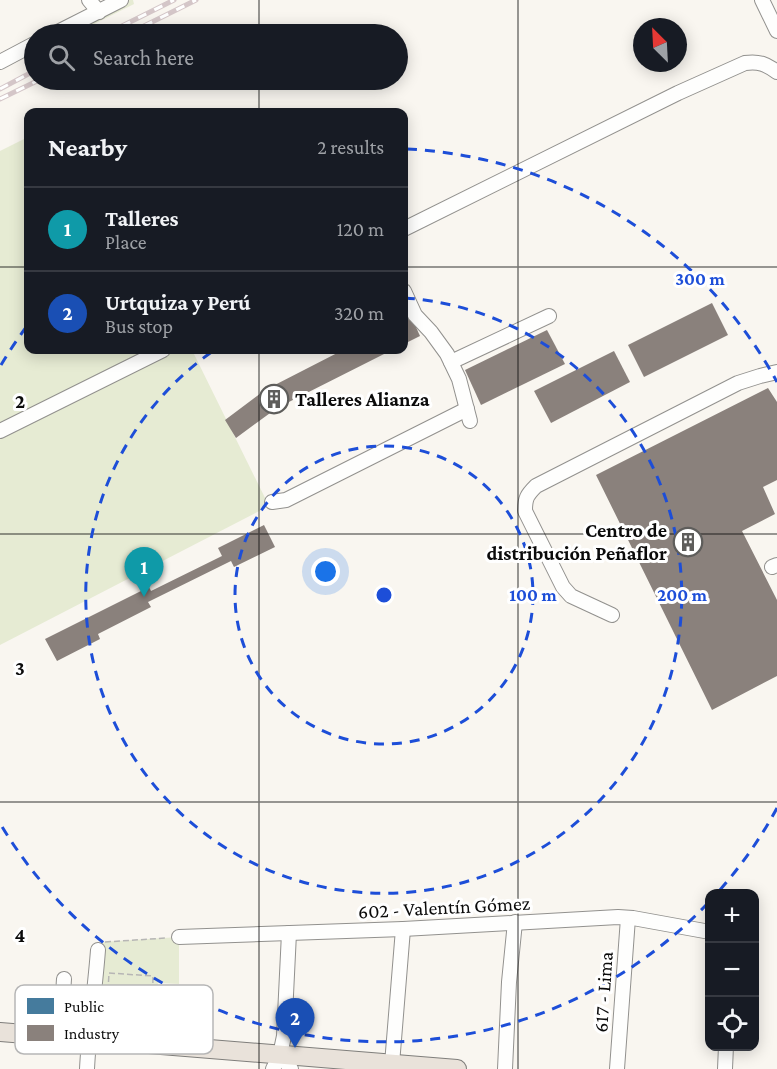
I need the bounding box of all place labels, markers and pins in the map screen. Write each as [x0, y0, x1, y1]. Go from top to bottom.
building icon: Talleres Alianza [258, 383, 290, 415]
place label: Talleres Alianza [295, 388, 430, 410]
place label: Centro de distribución Peñaflor [487, 519, 667, 564]
building icon: Centro de distribución Peñaflor [672, 526, 704, 558]
pin: 1 [124, 548, 164, 597]
centre of rings [374, 585, 394, 605]
pin: 2 [276, 998, 314, 1048]

